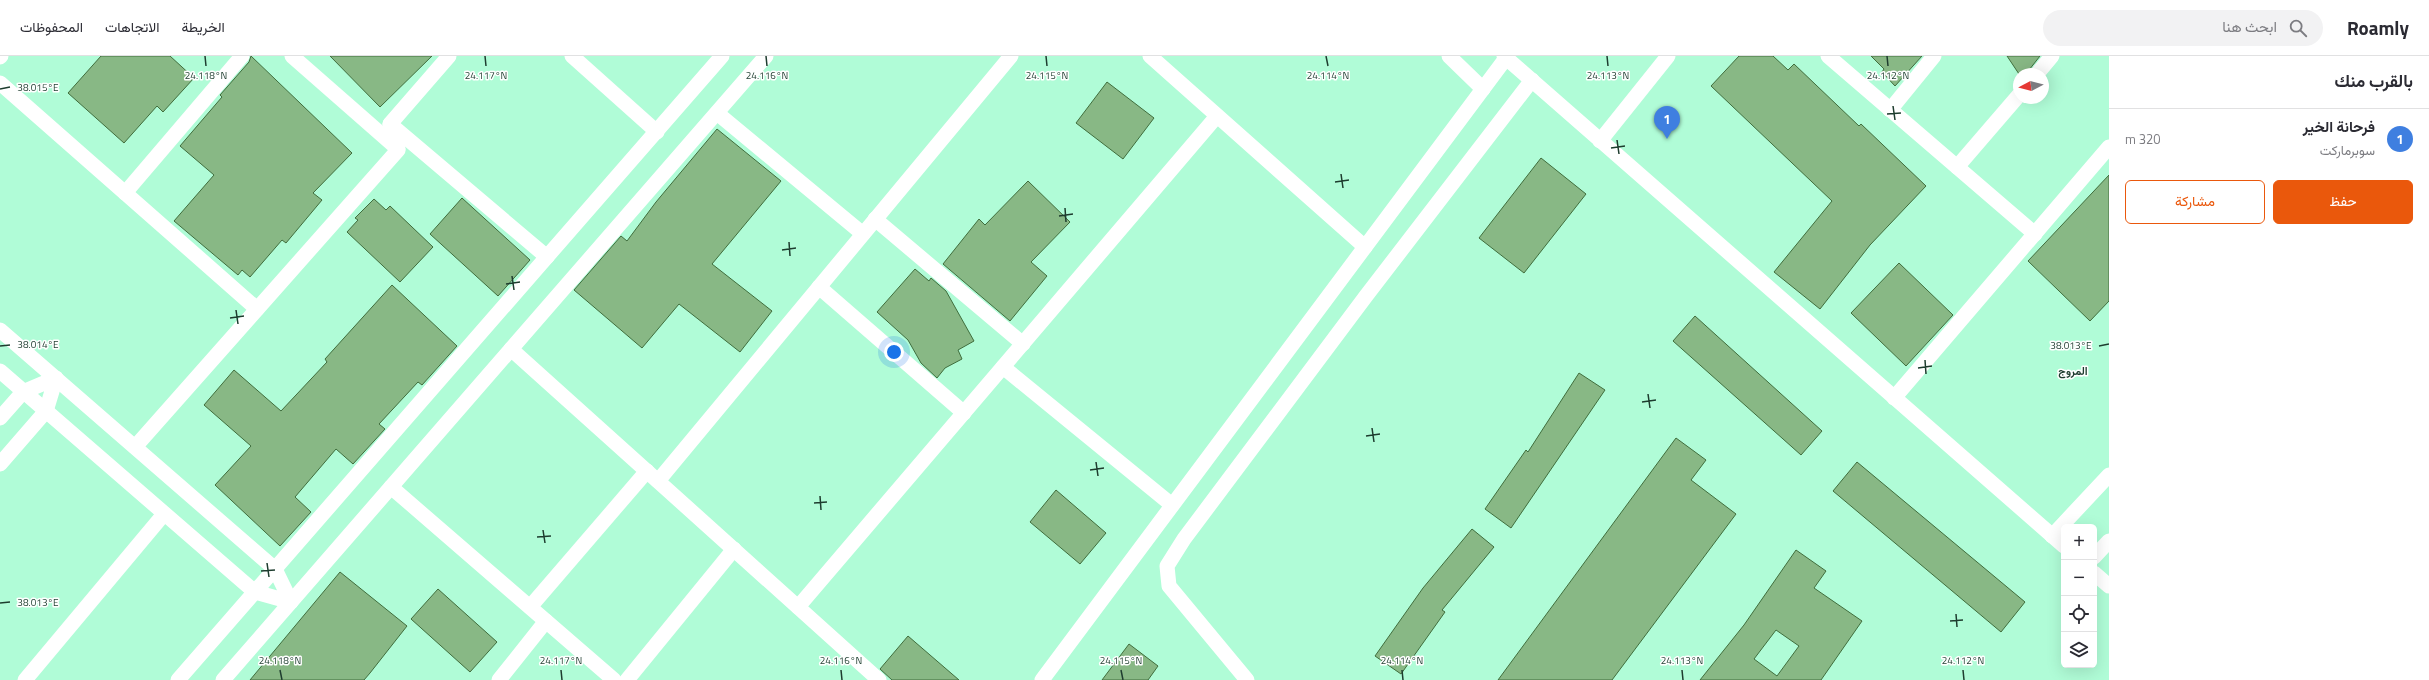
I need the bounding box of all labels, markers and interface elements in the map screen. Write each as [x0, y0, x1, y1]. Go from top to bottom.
search box [2043, 10, 2323, 46]
text: Roamly [2347, 13, 2409, 42]
text: ابحث هنا [2222, 15, 2277, 38]
text: المحفوظات [20, 16, 83, 37]
text: الاتجاهات [105, 16, 159, 37]
text: الخريطة [181, 16, 225, 37]
icon: search [2287, 17, 2309, 39]
text: 24.118°N [185, 68, 227, 83]
text: 24.117°N [465, 68, 507, 83]
text: 24.116°N [746, 68, 788, 83]
text: 24.115°N [1026, 68, 1068, 83]
text: 24.114°N [1307, 68, 1349, 83]
text: 24.113°N [1587, 68, 1629, 83]
text: 24.112°N [1867, 68, 1909, 83]
north arrow [2013, 68, 2049, 104]
text: بالقرب منك [2335, 68, 2413, 94]
text: 38.015°E [17, 80, 59, 95]
pin: 1 [1654, 106, 1680, 139]
text: فرحانة الخير [2303, 115, 2375, 138]
text: 320 m [2125, 129, 2161, 149]
text: 1 [2396, 129, 2404, 149]
text: سوبرماركت [2320, 140, 2375, 160]
button: مشاركة [2125, 180, 2265, 224]
button: حفظ [2273, 180, 2413, 224]
text: 38.014°E [17, 337, 59, 352]
text: 38.013°E [2050, 338, 2092, 353]
your location [884, 342, 904, 362]
district label: المروج [2058, 363, 2088, 379]
map controls [2061, 524, 2097, 668]
button: + [2061, 524, 2097, 560]
button: − [2061, 560, 2097, 596]
text: 38.013°E [17, 595, 59, 610]
button: locate [2061, 596, 2097, 632]
button: layers [2061, 632, 2097, 668]
text: 24.118°N [259, 653, 301, 668]
text: 24.117°N [540, 653, 582, 668]
text: 24.116°N [820, 653, 862, 668]
text: 24.115°N [1100, 653, 1142, 668]
text: 24.114°N [1381, 653, 1423, 668]
text: 24.113°N [1661, 653, 1703, 668]
text: 24.112°N [1942, 653, 1984, 668]

